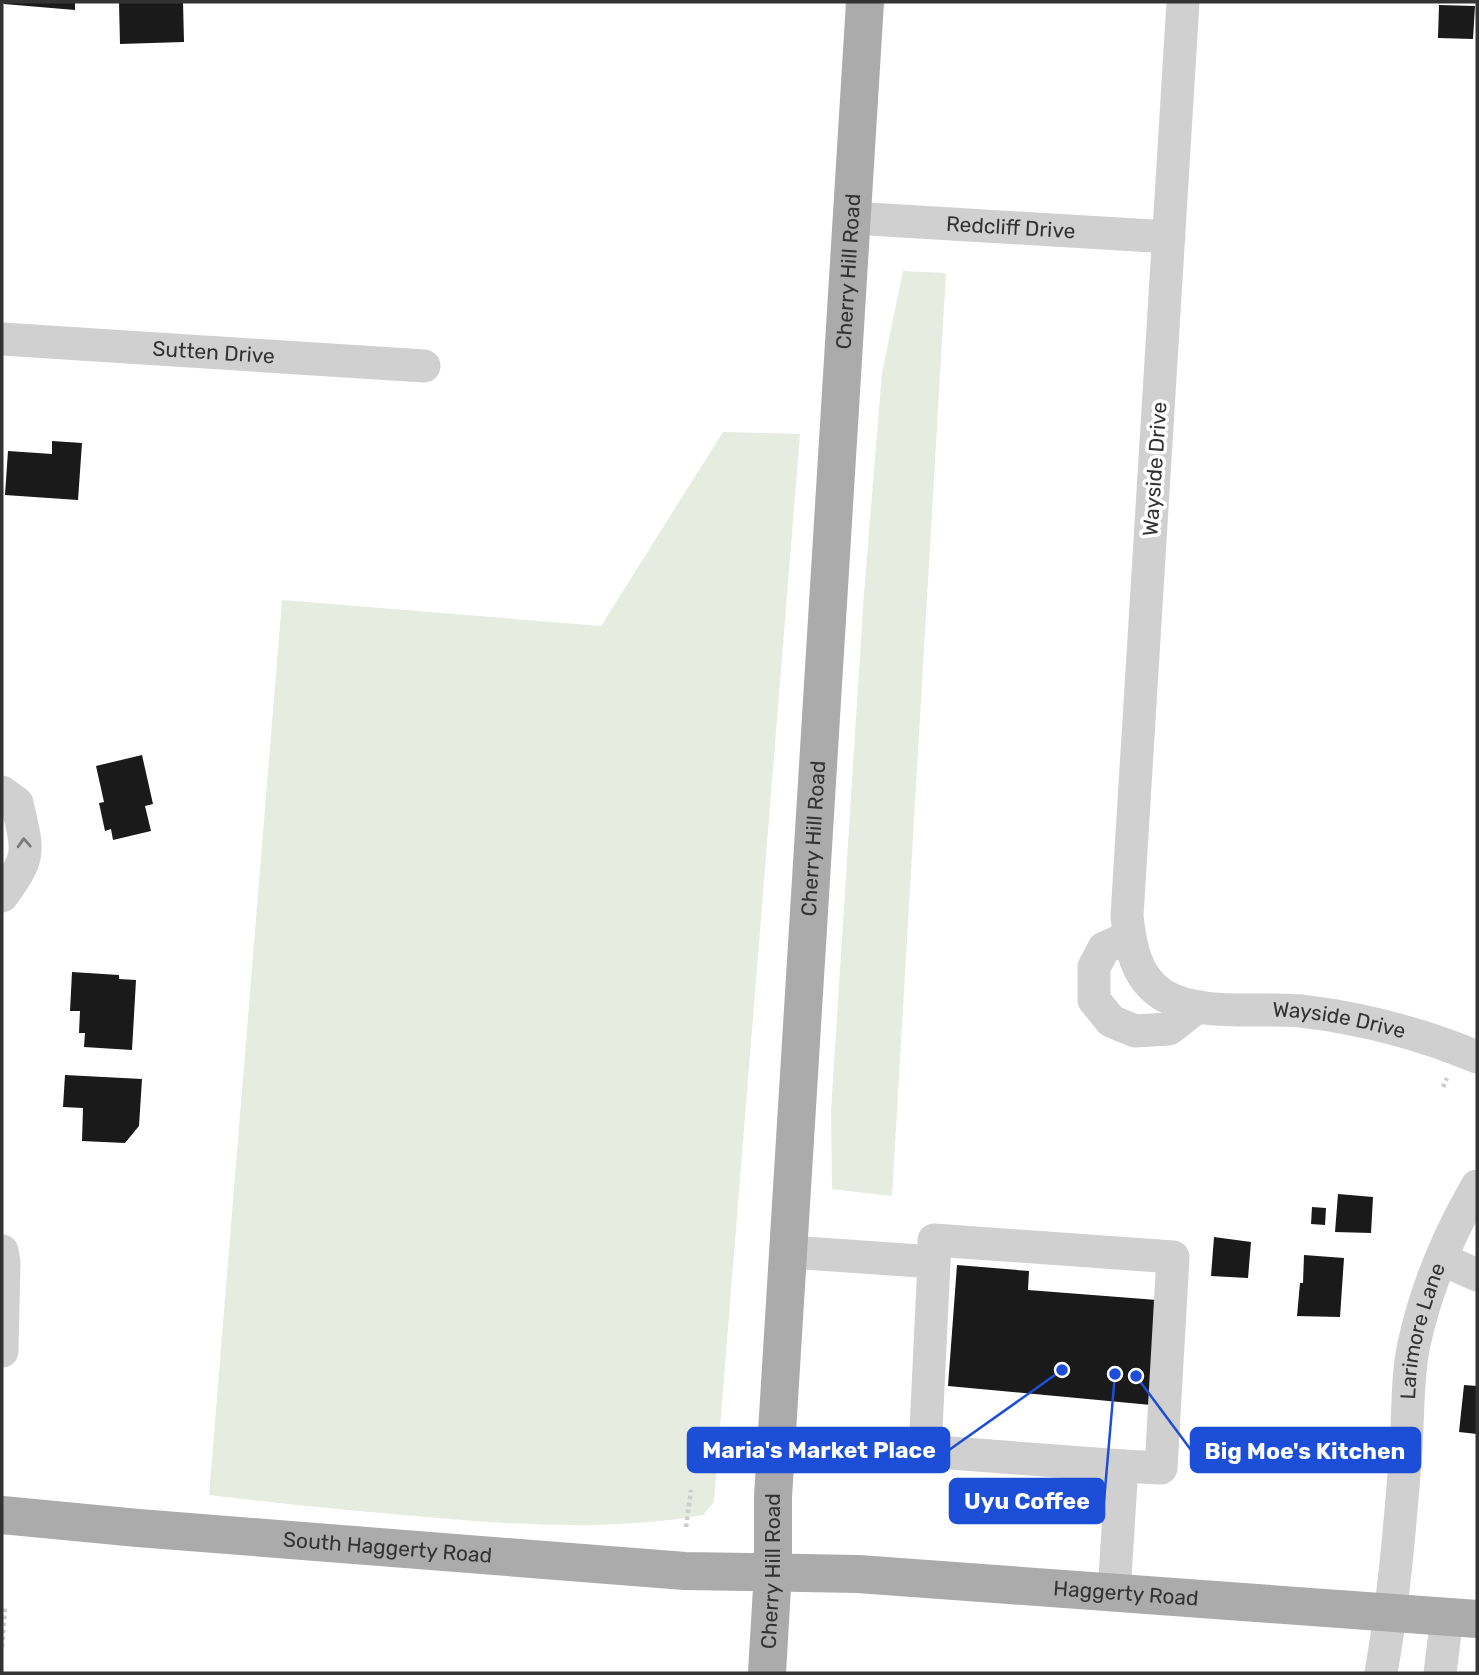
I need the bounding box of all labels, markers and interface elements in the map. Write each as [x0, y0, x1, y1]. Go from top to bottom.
street label: Cherry Hill Road [831, 193, 865, 350]
street label: Redcliff Drive [945, 211, 1076, 243]
street label: Sutten Drive [152, 336, 275, 368]
street label: Wayside Drive [1137, 401, 1172, 537]
street label: Cherry Hill Road [796, 760, 830, 917]
one-way arrow [17, 837, 32, 848]
street label: Wayside Drive [1272, 997, 1409, 1044]
street label: Larimore Lane [1395, 1259, 1450, 1400]
callout: Maria's Market Place [688, 1428, 949, 1472]
callout: Big Moe's Kitchen [1191, 1428, 1420, 1472]
text: Maria's Market Place [702, 1436, 936, 1464]
text: Big Moe's Kitchen [1205, 1437, 1405, 1465]
callout: Uyu Coffee [950, 1479, 1104, 1523]
text: Uyu Coffee [964, 1487, 1090, 1515]
street label: Cherry Hill Road [755, 1493, 785, 1650]
street label: South Haggerty Road [282, 1526, 493, 1568]
street label: Haggerty Road [1052, 1575, 1200, 1611]

